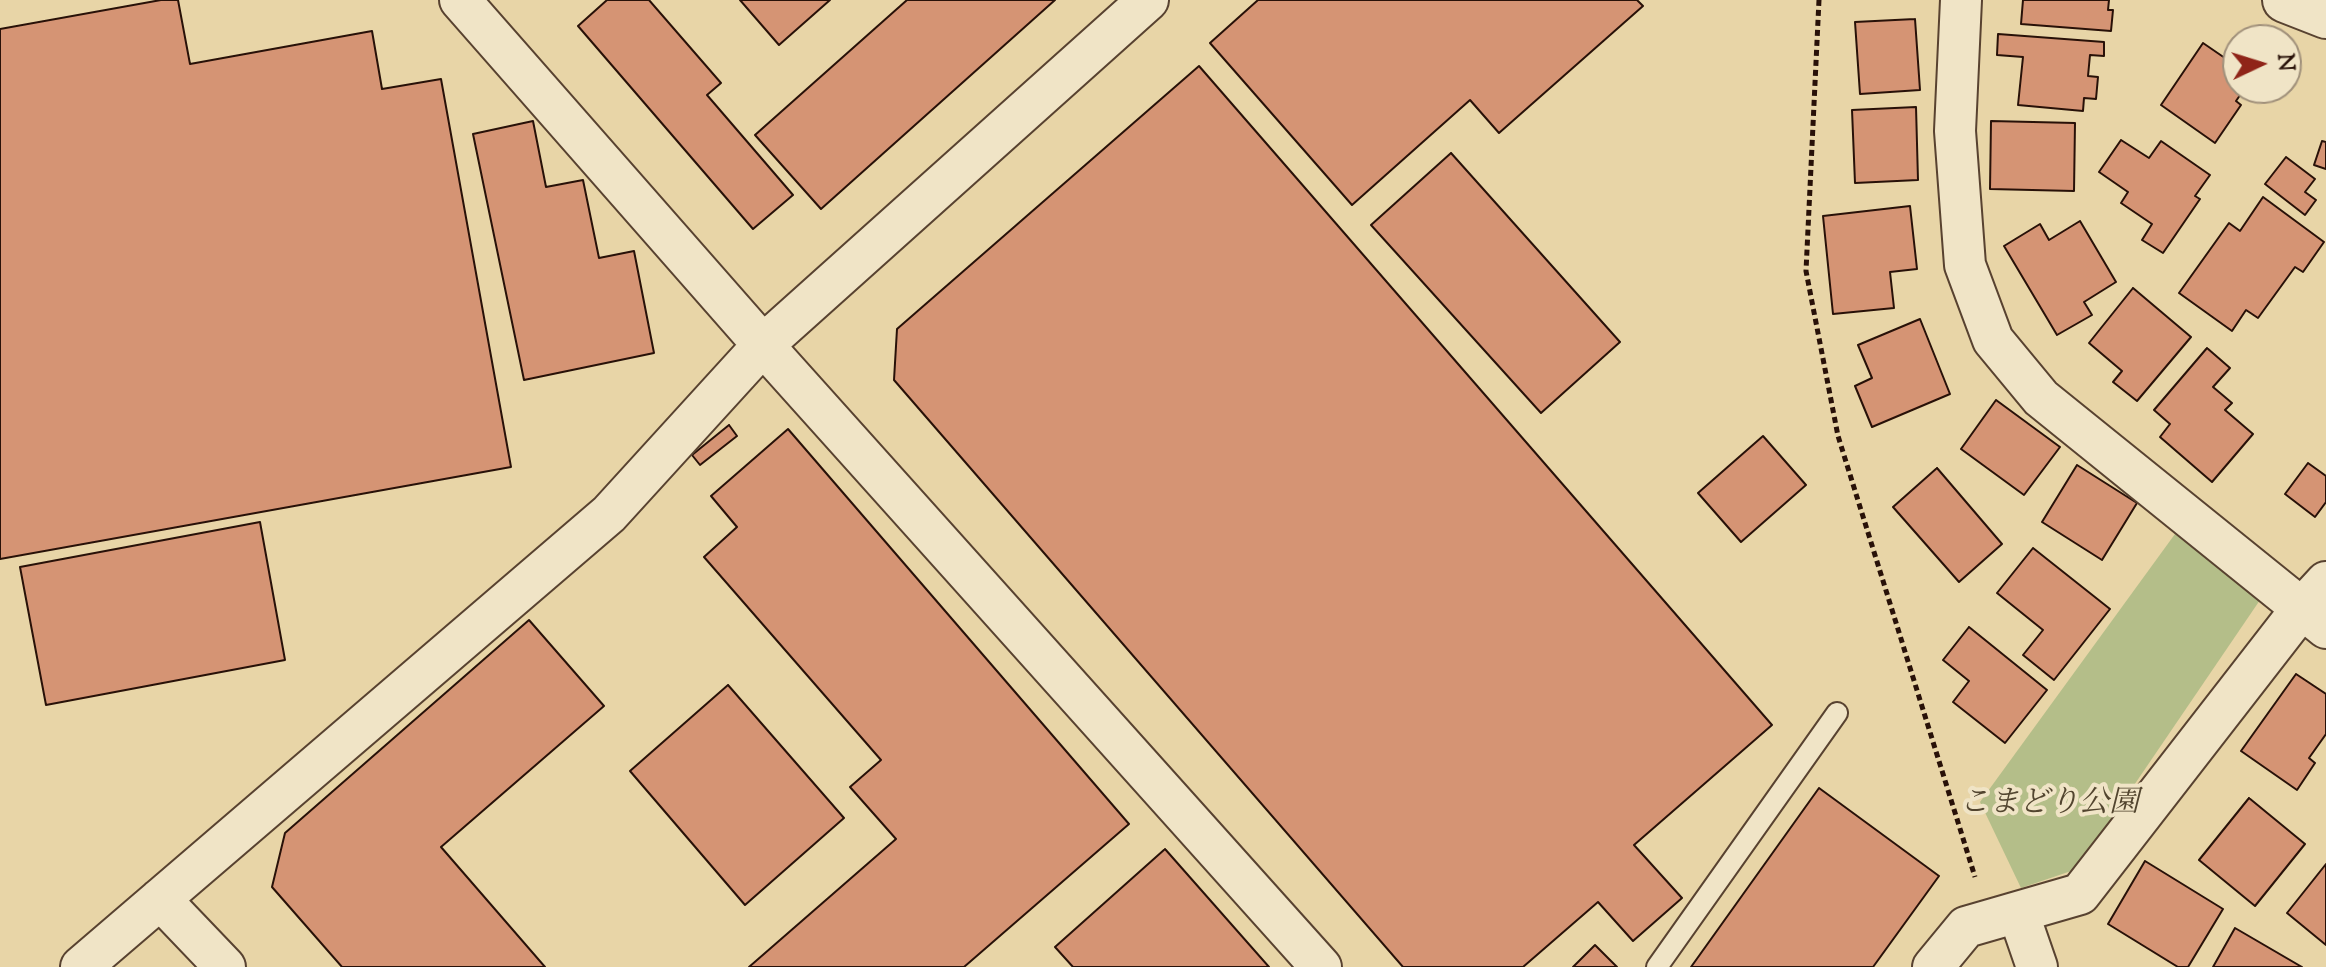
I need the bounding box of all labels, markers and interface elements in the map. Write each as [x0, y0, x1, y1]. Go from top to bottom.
north arrow [2222, 24, 2302, 104]
text: N [2267, 53, 2301, 72]
park label: こまどり公園 [1959, 788, 2139, 824]

